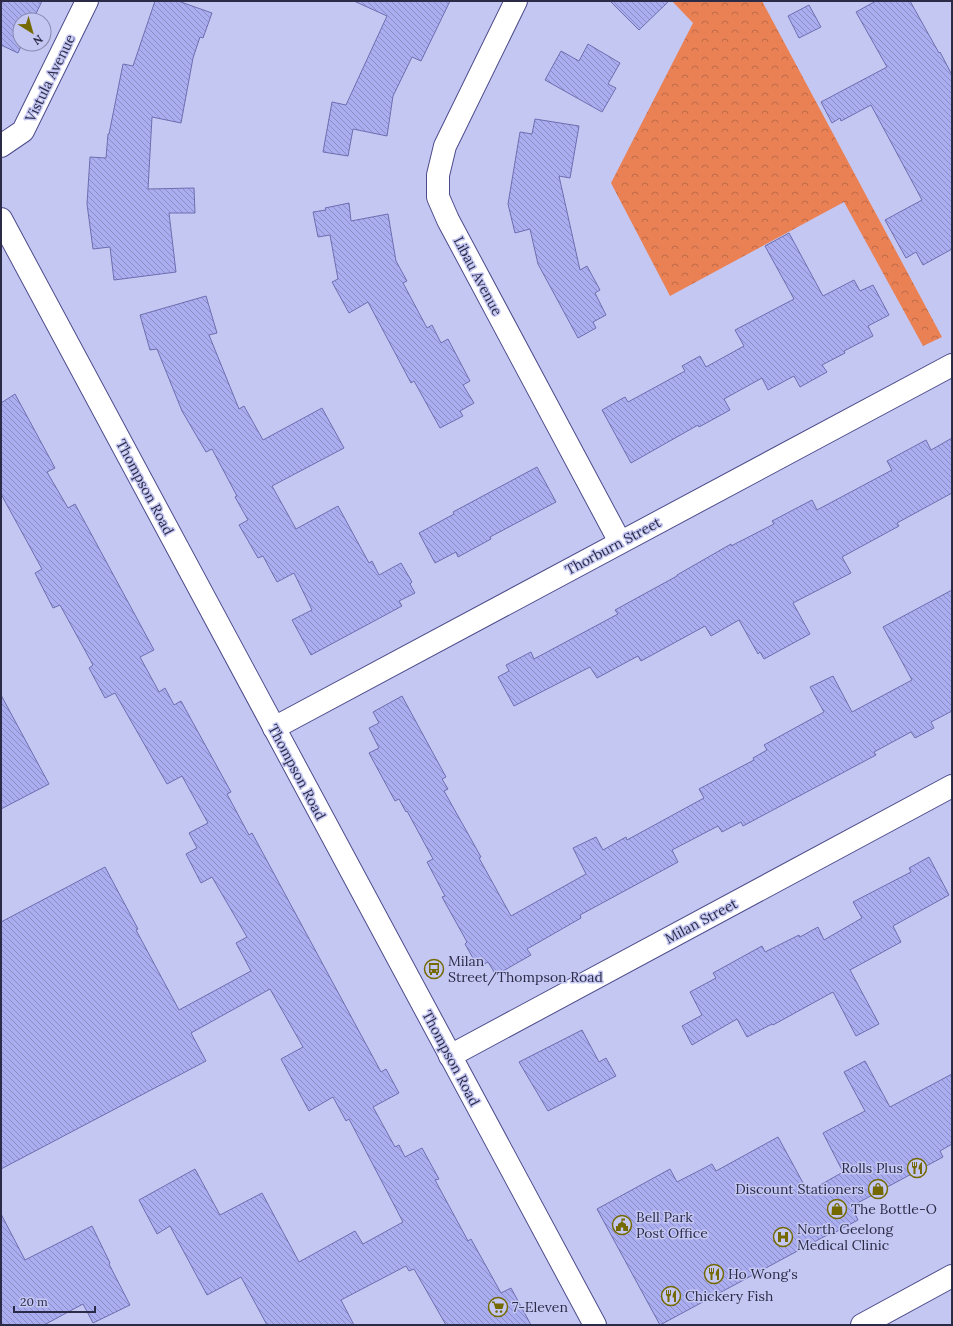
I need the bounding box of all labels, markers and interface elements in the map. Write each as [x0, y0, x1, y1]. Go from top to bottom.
north arrow [12, 12, 52, 52]
street label: Vistula Avenue [21, 31, 79, 126]
text: N [30, 32, 46, 48]
street label: Libau Avenue [450, 233, 507, 319]
street label: Thompson Road [112, 436, 178, 538]
street label: Thorburn Street [562, 513, 665, 579]
street label: Thompson Road [264, 721, 330, 823]
street label: Milan Street [662, 894, 741, 948]
place label: Milan Street/Thompson Road [448, 952, 603, 986]
bus stop icon: Milan Street/Thompson Road [423, 958, 445, 980]
street label: Thompson Road [418, 1007, 484, 1109]
restaurant icon: Rolls Plus [906, 1157, 928, 1179]
place label: Rolls Plus [841, 1159, 903, 1177]
shop icon: Discount Stationers [867, 1178, 889, 1200]
place label: Discount Stationers [735, 1180, 864, 1198]
shop icon: The Bottle-O [826, 1198, 848, 1220]
place label: The Bottle-O [851, 1200, 937, 1218]
place label: Bell Park Post Office [636, 1208, 708, 1242]
public building icon: Bell Park Post Office [611, 1214, 633, 1236]
place label: North Geelong Medical Clinic [797, 1220, 894, 1254]
hospital icon: North Geelong Medical Clinic [772, 1226, 794, 1248]
restaurant icon: Ho Wong's [703, 1263, 725, 1285]
place label: Ho Wong's [728, 1265, 798, 1283]
restaurant icon: Chickery Fish [660, 1285, 682, 1307]
place label: Chickery Fish [685, 1287, 773, 1305]
scale bar [14, 1288, 95, 1314]
text: 20 m [20, 1294, 48, 1309]
supermarket icon: 7-Eleven [487, 1296, 509, 1318]
place label: 7-Eleven [512, 1298, 568, 1316]

